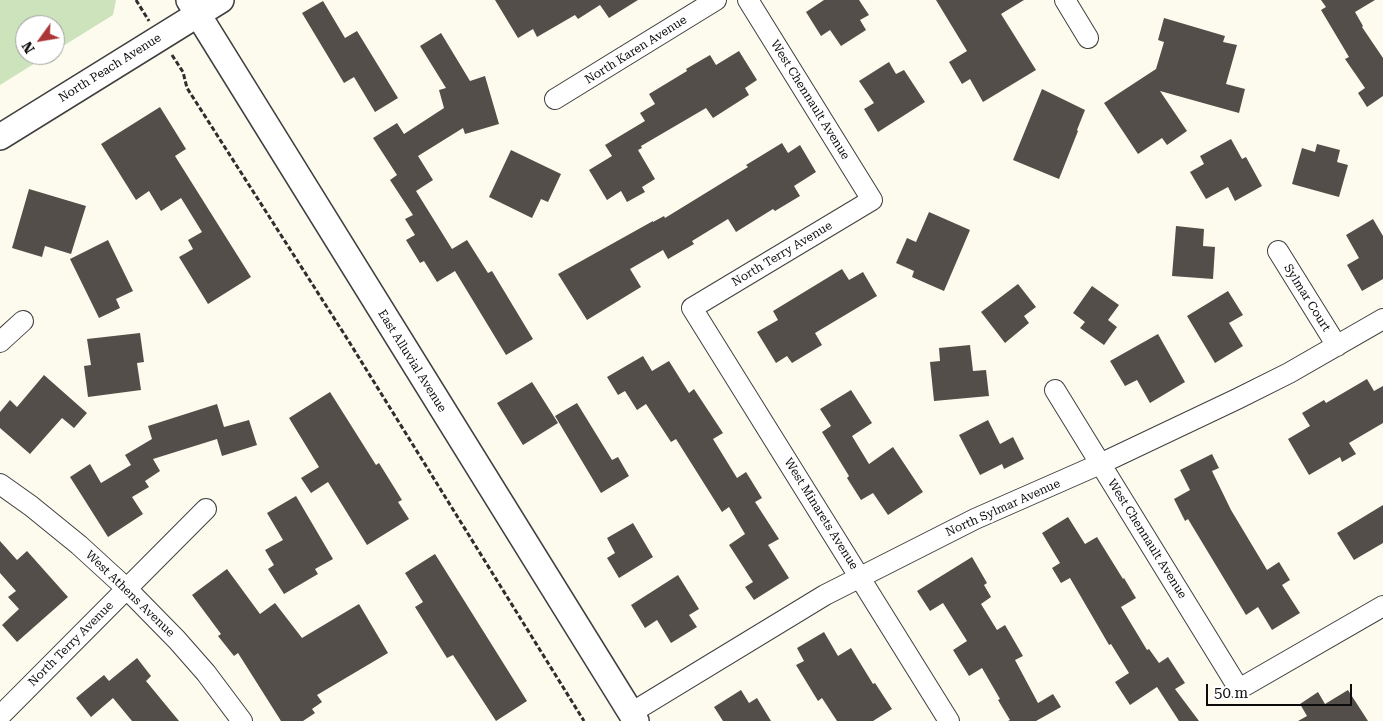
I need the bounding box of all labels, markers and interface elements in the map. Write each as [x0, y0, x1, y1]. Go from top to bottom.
street label: North Karen Avenue [582, 13, 690, 87]
north arrow [15, 15, 65, 65]
street label: North Peach Avenue [56, 31, 164, 105]
street label: West Chennault Avenue [767, 38, 853, 162]
text: N [18, 39, 38, 56]
street label: North Terry Avenue [729, 218, 835, 290]
street label: Sylmar Court [1281, 262, 1333, 334]
street label: East Alluvial Avenue [375, 307, 449, 415]
street label: West Minarets Avenue [781, 456, 861, 572]
street label: North Sylmar Avenue [944, 476, 1062, 540]
street label: West Chennault Avenue [1104, 477, 1190, 601]
street label: West Athens Avenue [83, 548, 177, 640]
street label: North Terry Avenue [25, 598, 117, 690]
scale bar [1208, 674, 1354, 706]
text: 50 m [1214, 684, 1248, 702]

